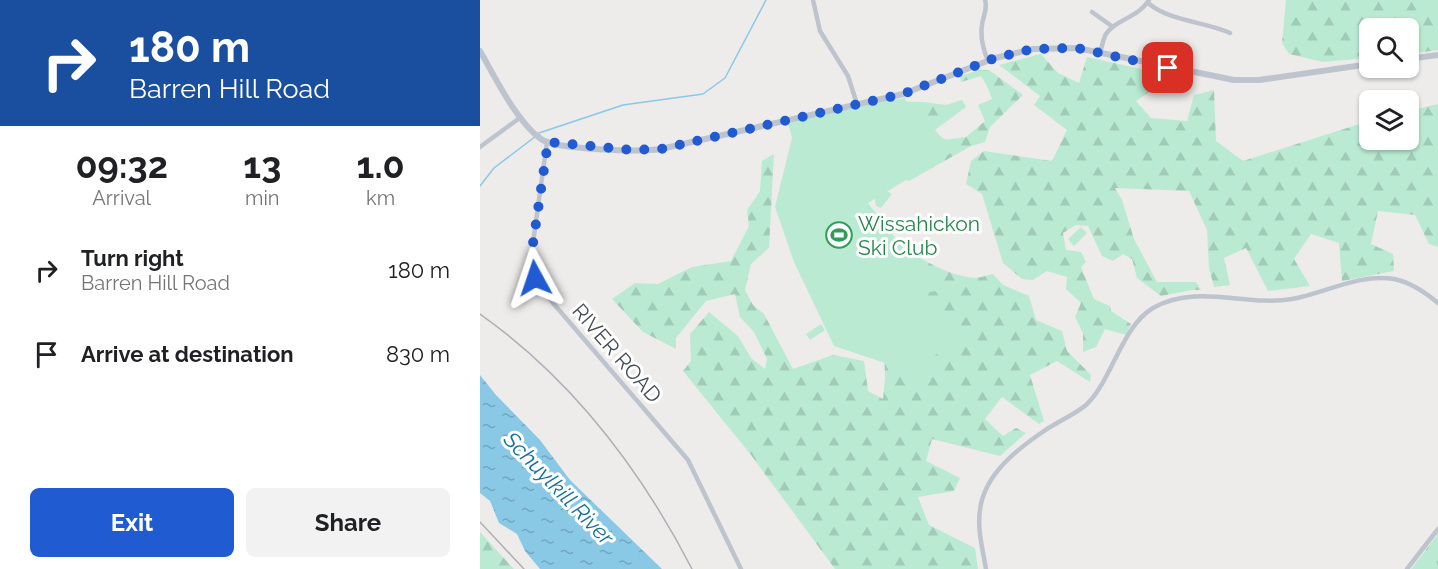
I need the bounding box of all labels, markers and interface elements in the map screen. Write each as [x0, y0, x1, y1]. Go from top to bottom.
map controls [1359, 18, 1419, 150]
button: search [1359, 18, 1419, 78]
text: 180 m [129, 23, 250, 72]
icon: right [30, 24, 108, 102]
pin [1142, 42, 1193, 93]
icon: arrive [1151, 51, 1184, 84]
text: Barren Hill Road [129, 73, 330, 104]
button: layers [1359, 90, 1419, 150]
text: 09:32 [75, 144, 168, 186]
text: 13 [243, 144, 281, 186]
text: 1.0 [357, 144, 405, 186]
text: Arrival [92, 186, 151, 210]
text: min [245, 186, 279, 210]
text: km [366, 186, 395, 210]
place label: Wissahickon Ski Club [858, 211, 980, 260]
sports icon: Wissahickon Ski Club [824, 220, 854, 250]
text: Turn right [81, 245, 184, 271]
position arrow [503, 246, 567, 310]
icon: right [30, 254, 63, 287]
text: 180 m [388, 257, 450, 283]
text: Barren Hill Road [81, 271, 230, 295]
street label: RIVER ROAD [567, 298, 667, 408]
icon: arrive [30, 338, 63, 371]
text: Arrive at destination [81, 341, 294, 367]
text: 830 m [386, 341, 450, 367]
water label: Schuylkill River [498, 425, 620, 551]
button: Exit [30, 488, 234, 557]
button: Share [246, 488, 450, 557]

